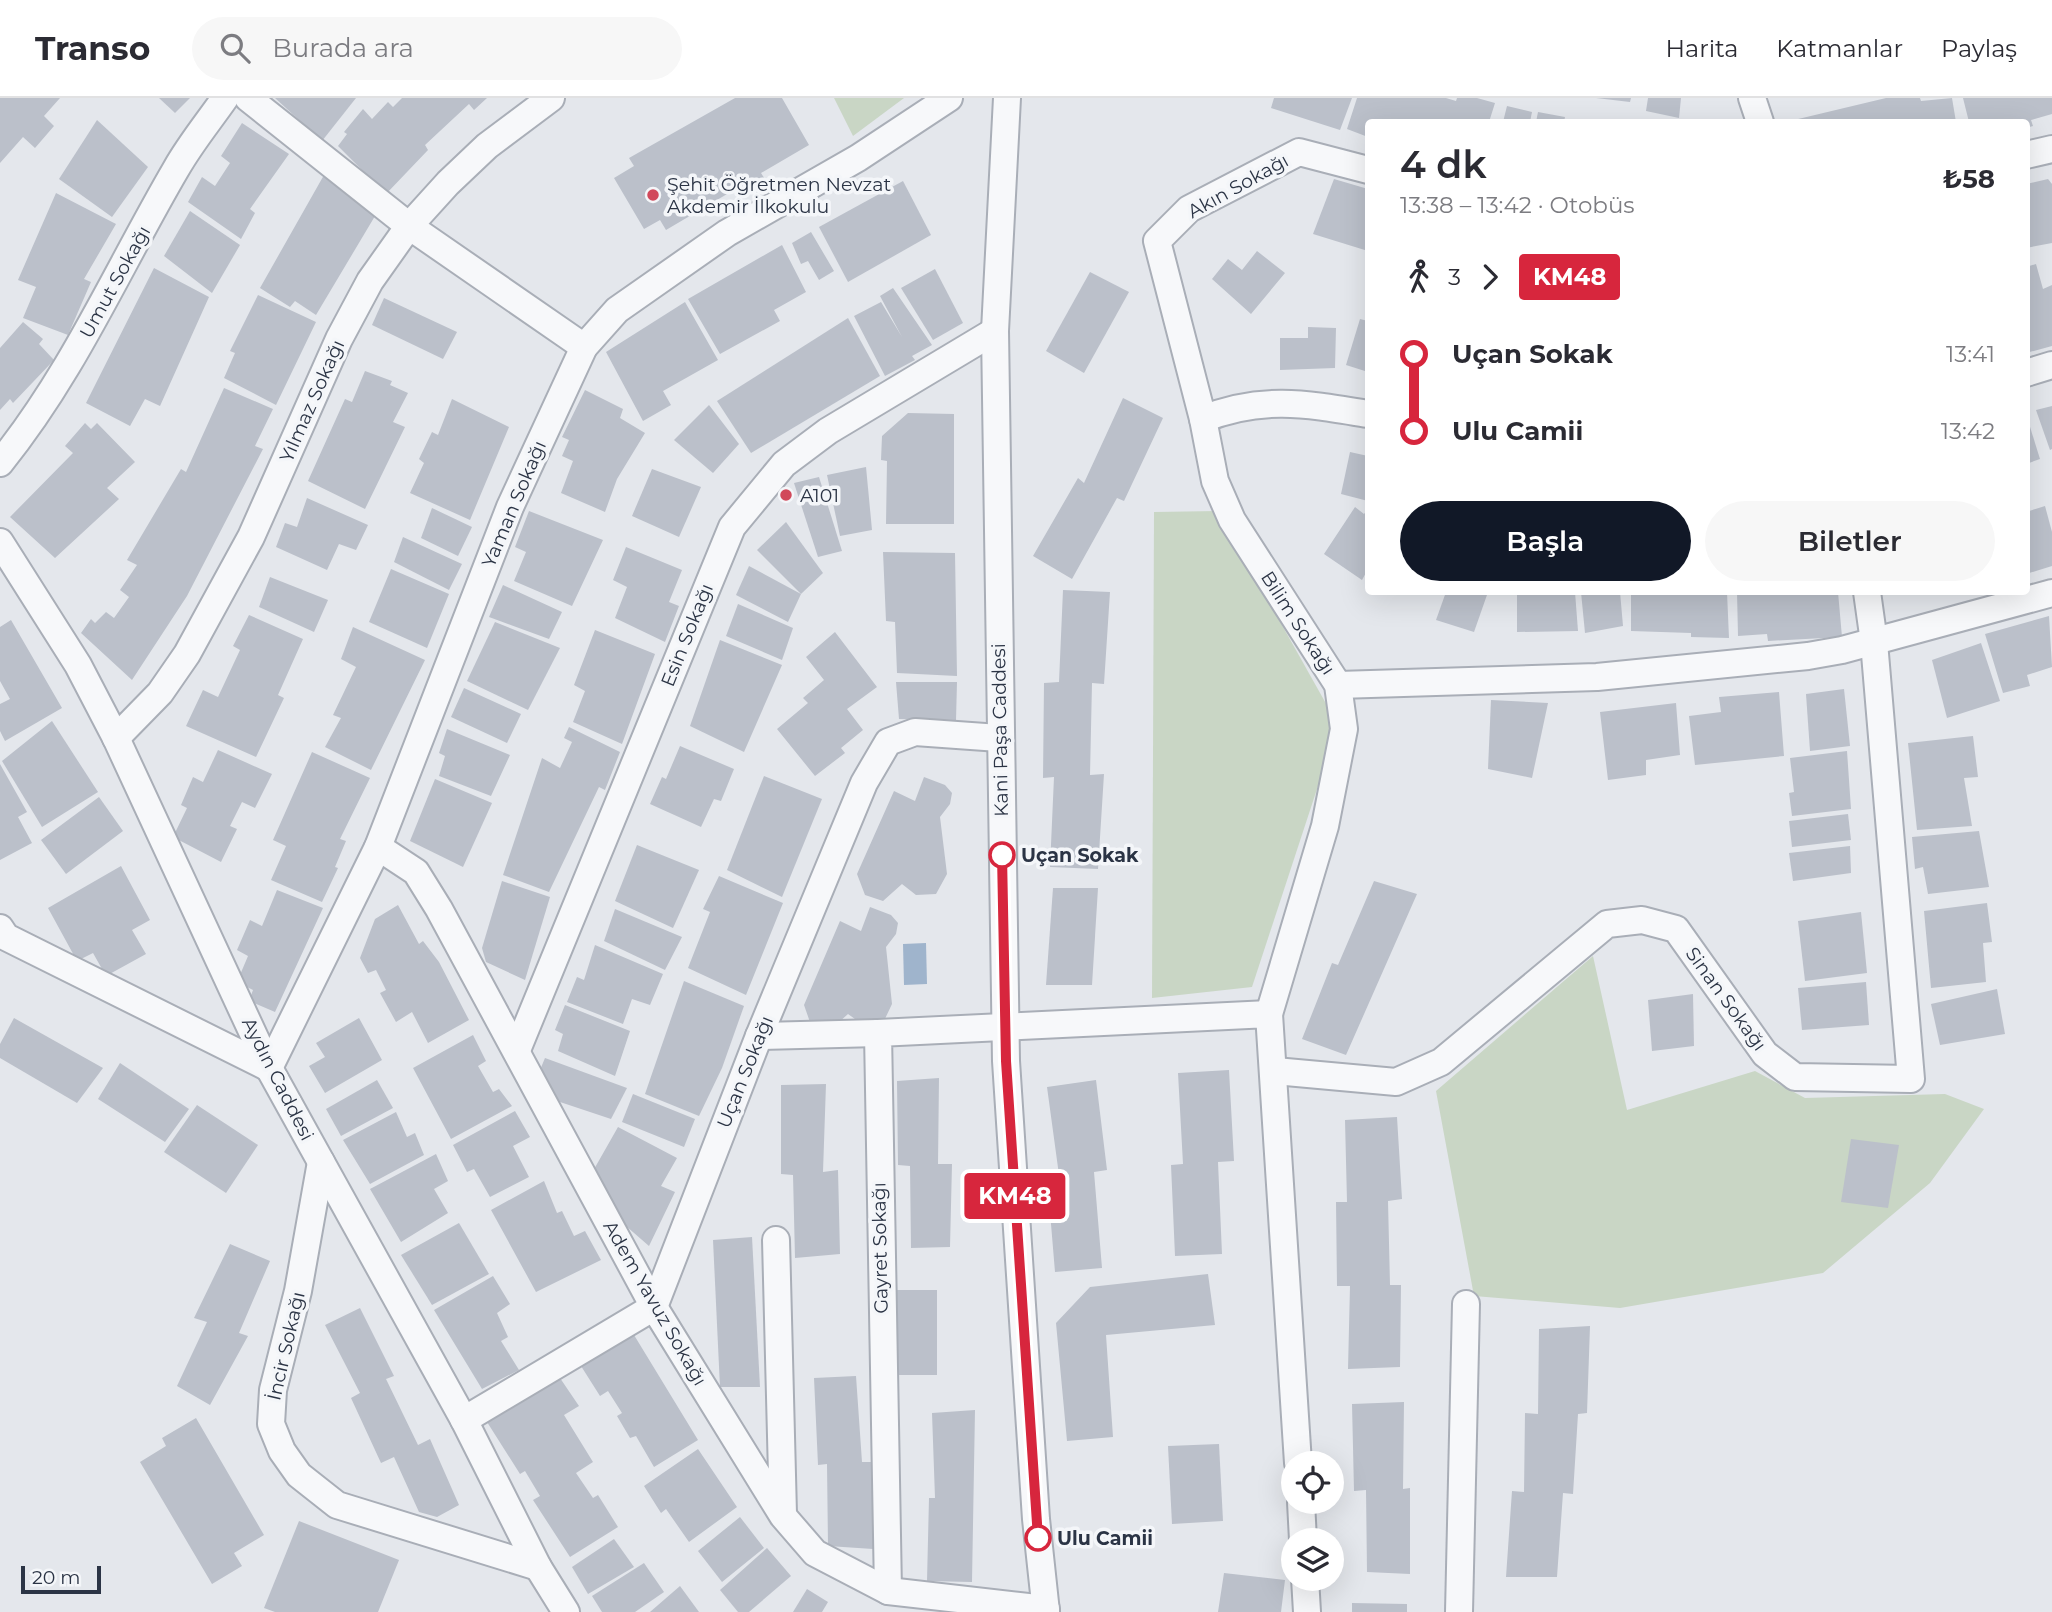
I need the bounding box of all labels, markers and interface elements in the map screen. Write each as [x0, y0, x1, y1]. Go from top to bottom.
search box [192, 17, 682, 80]
text: Transo [35, 28, 150, 68]
icon: search [216, 29, 254, 67]
text: Burada ara [272, 32, 414, 64]
text: Harita [1666, 34, 1738, 63]
text: Katmanlar [1776, 34, 1903, 63]
text: Paylaş [1941, 34, 2017, 63]
text: 4 dk [1400, 141, 1487, 188]
street label: Akın Sokağı [1183, 149, 1293, 223]
text: ₺58 [1943, 163, 1995, 195]
place label: Şehit Öğretmen Nevzat Akdemir İlkokulu [667, 173, 891, 218]
marker: Şehit Öğretmen Nevzat Akdemir İlkokulu [645, 187, 661, 203]
text: 13:38 – 13:42 · Otobüs [1400, 191, 1635, 219]
street label: Umut Sokağı [75, 222, 155, 342]
icon: walk [1400, 258, 1438, 296]
icon: forward [1471, 258, 1509, 296]
text: KM48 [1533, 262, 1606, 291]
text: 3 [1448, 263, 1461, 291]
street label: Yılmaz Sokağı [275, 336, 349, 466]
text: Uçan Sokak [1452, 338, 1613, 370]
text: 13:41 [1946, 340, 1995, 368]
text: Ulu Camii [1452, 415, 1583, 447]
text: 13:42 [1941, 417, 1995, 445]
street label: Yaman Sokağı [477, 437, 551, 571]
place label: A101 [800, 484, 839, 507]
marker: A101 [778, 487, 794, 503]
button: Başla [1400, 501, 1691, 581]
button: Biletler [1705, 501, 1995, 581]
street label: Bilim Sokağı [1256, 567, 1340, 679]
street label: Esin Sokağı [656, 580, 718, 690]
street label: Kani Paşa Caddesi [987, 643, 1013, 817]
marker: Uçan Sokak [989, 842, 1015, 868]
place label: Uçan Sokak [1021, 844, 1139, 867]
street label: Sinan Sokağı [1681, 943, 1771, 1055]
street label: Uçan Sokağı [712, 1013, 778, 1131]
street label: Aydın Caddesi [237, 1014, 319, 1144]
line badge: KM48 [966, 1173, 1064, 1219]
text: KM48 [978, 1181, 1052, 1210]
street label: Gayret Sokağı [867, 1182, 893, 1314]
street label: Adem Yavuz Sokağı [598, 1216, 712, 1390]
street label: İncir Sokağı [262, 1289, 310, 1403]
map controls [1281, 1451, 1344, 1591]
button: locate [1281, 1451, 1344, 1514]
marker: Ulu Camii [1025, 1525, 1051, 1551]
place label: Ulu Camii [1057, 1527, 1153, 1550]
button: layers [1281, 1528, 1344, 1591]
scale bar [21, 1563, 102, 1595]
text: 20 m [32, 1566, 80, 1589]

